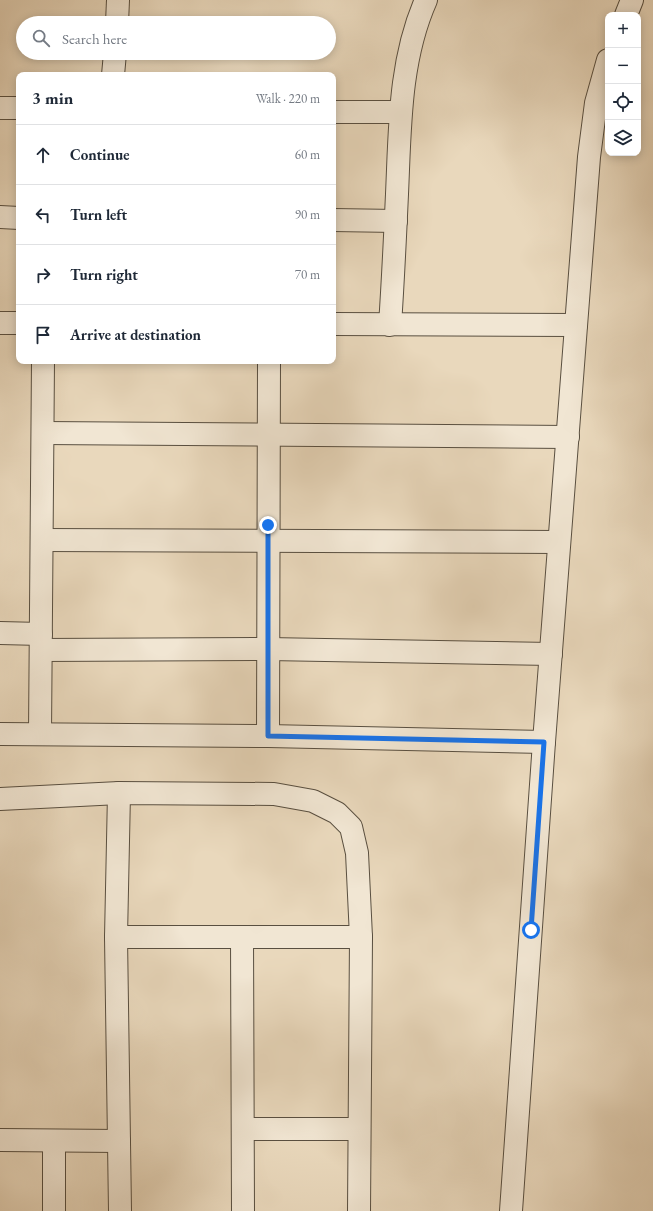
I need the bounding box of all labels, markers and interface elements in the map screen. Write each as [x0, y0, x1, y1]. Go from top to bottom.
map controls [605, 12, 641, 156]
button: + [605, 12, 641, 48]
search box [16, 16, 336, 60]
icon: search [30, 27, 52, 49]
text: Search here [62, 29, 127, 48]
button: − [605, 48, 641, 84]
button: locate [605, 84, 641, 120]
text: 3 min [32, 87, 73, 109]
text: Walk · 220 m [256, 90, 320, 107]
button: layers [605, 120, 641, 156]
icon: ahead [32, 144, 54, 166]
text: Continue [70, 145, 130, 164]
text: 60 m [295, 146, 320, 163]
icon: left [32, 204, 54, 226]
text: Turn left [70, 205, 127, 224]
text: 90 m [295, 206, 320, 223]
icon: right [32, 264, 54, 286]
text: Turn right [70, 265, 138, 284]
text: 70 m [295, 266, 320, 283]
icon: arrive [32, 324, 54, 346]
text: Arrive at destination [70, 325, 201, 344]
route end [259, 516, 277, 534]
route start [522, 921, 540, 939]

